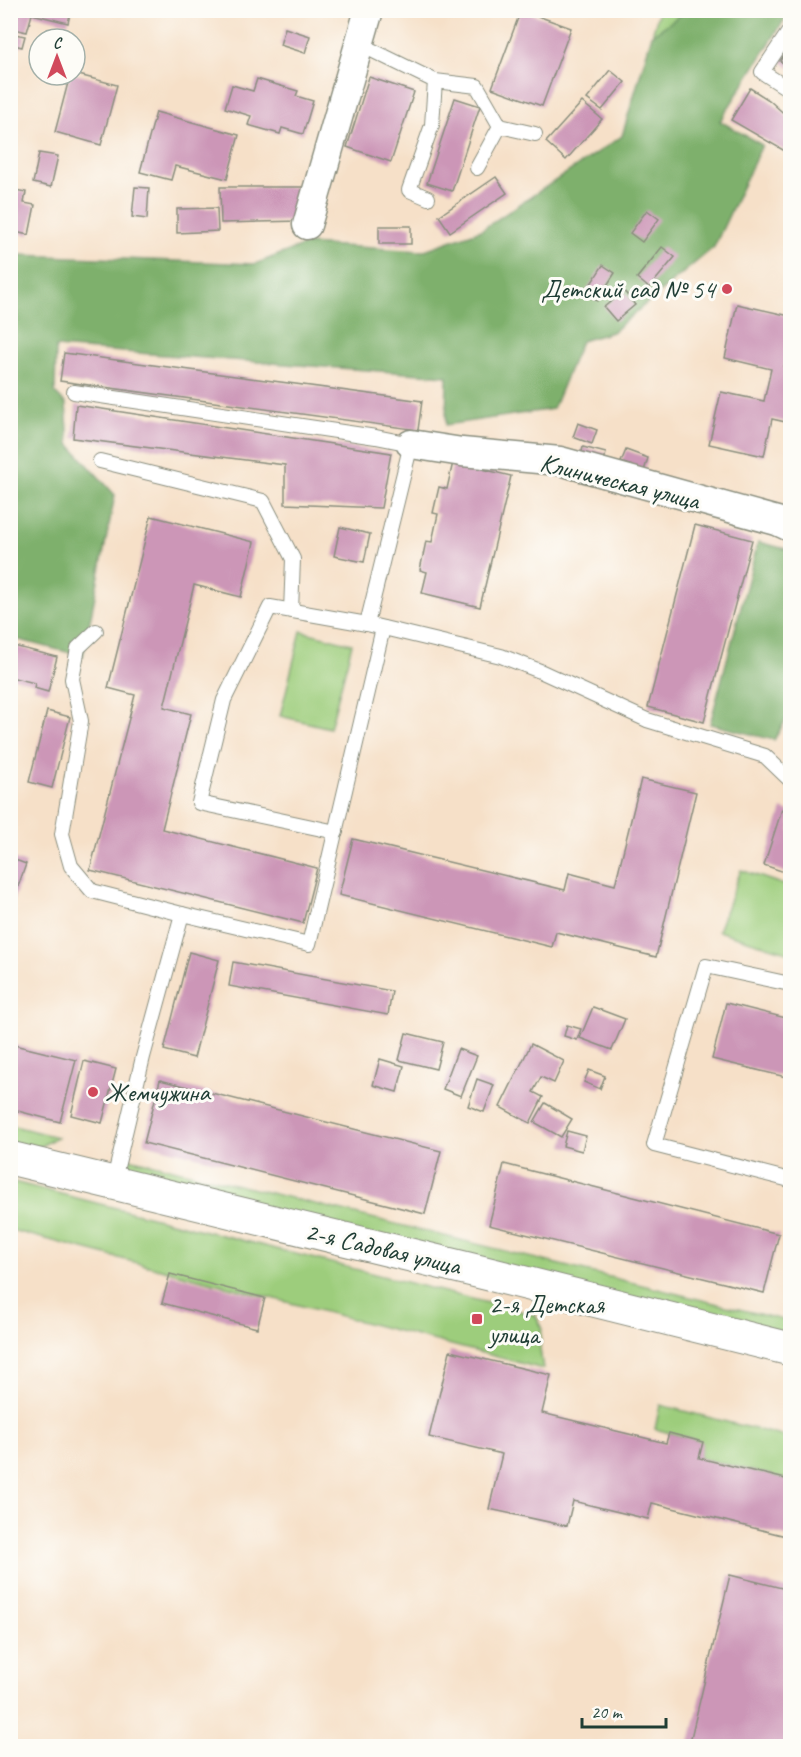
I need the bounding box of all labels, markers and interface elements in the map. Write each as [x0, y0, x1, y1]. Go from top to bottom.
north arrow [27, 27, 87, 87]
text: С [53, 33, 63, 53]
place label: Детский сад № 54 [541, 273, 717, 306]
marker: Детский сад № 54 [720, 282, 734, 296]
street label: Клиническая улица [537, 446, 705, 518]
place label: Жемчужина [105, 1076, 212, 1109]
marker: Жемчужина [86, 1085, 100, 1099]
street label: 2-я Садовая улица [302, 1215, 465, 1283]
place label: 2-я Детская улица [487, 1288, 606, 1351]
marker: 2-я Детская улица [470, 1312, 484, 1326]
scale bar [582, 1691, 666, 1729]
text: 20 m [591, 1701, 624, 1723]

